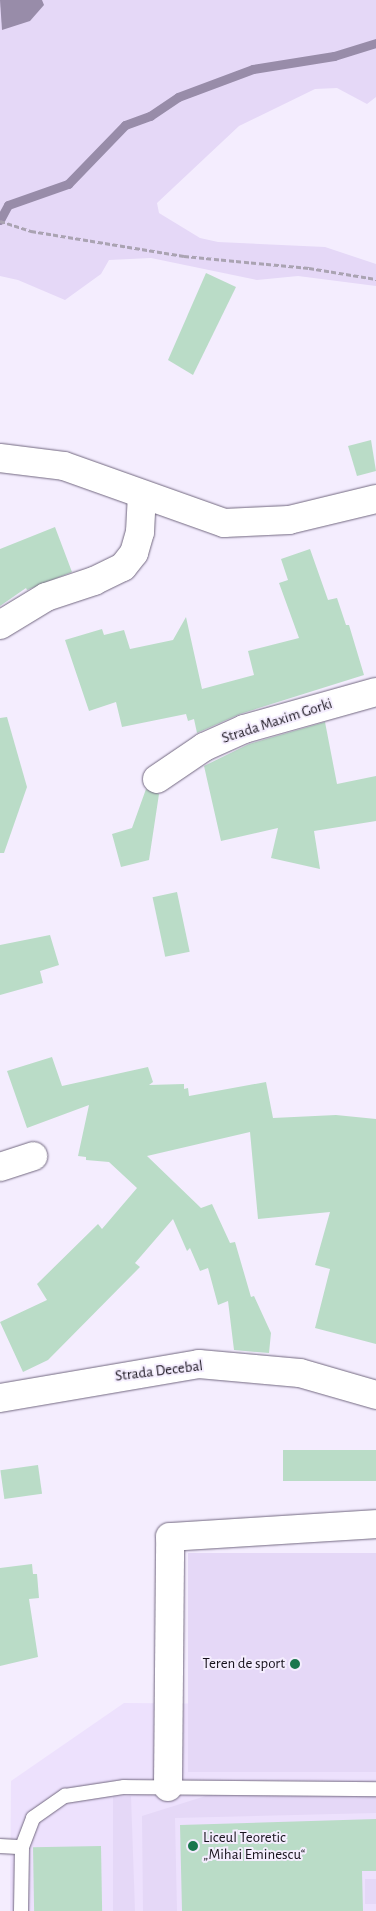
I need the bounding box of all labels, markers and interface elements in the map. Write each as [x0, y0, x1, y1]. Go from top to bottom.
street label: Strada Maxim Gorki [219, 695, 335, 747]
street label: Strada Decebal [114, 1357, 204, 1385]
place label: Teren de sport [203, 1655, 285, 1673]
marker: Teren de sport [289, 1658, 301, 1670]
place label: Liceul Teoretic „Mihai Eminescu“ [203, 1828, 305, 1863]
marker: Liceul Teoretic „Mihai Eminescu“ [187, 1840, 199, 1852]

